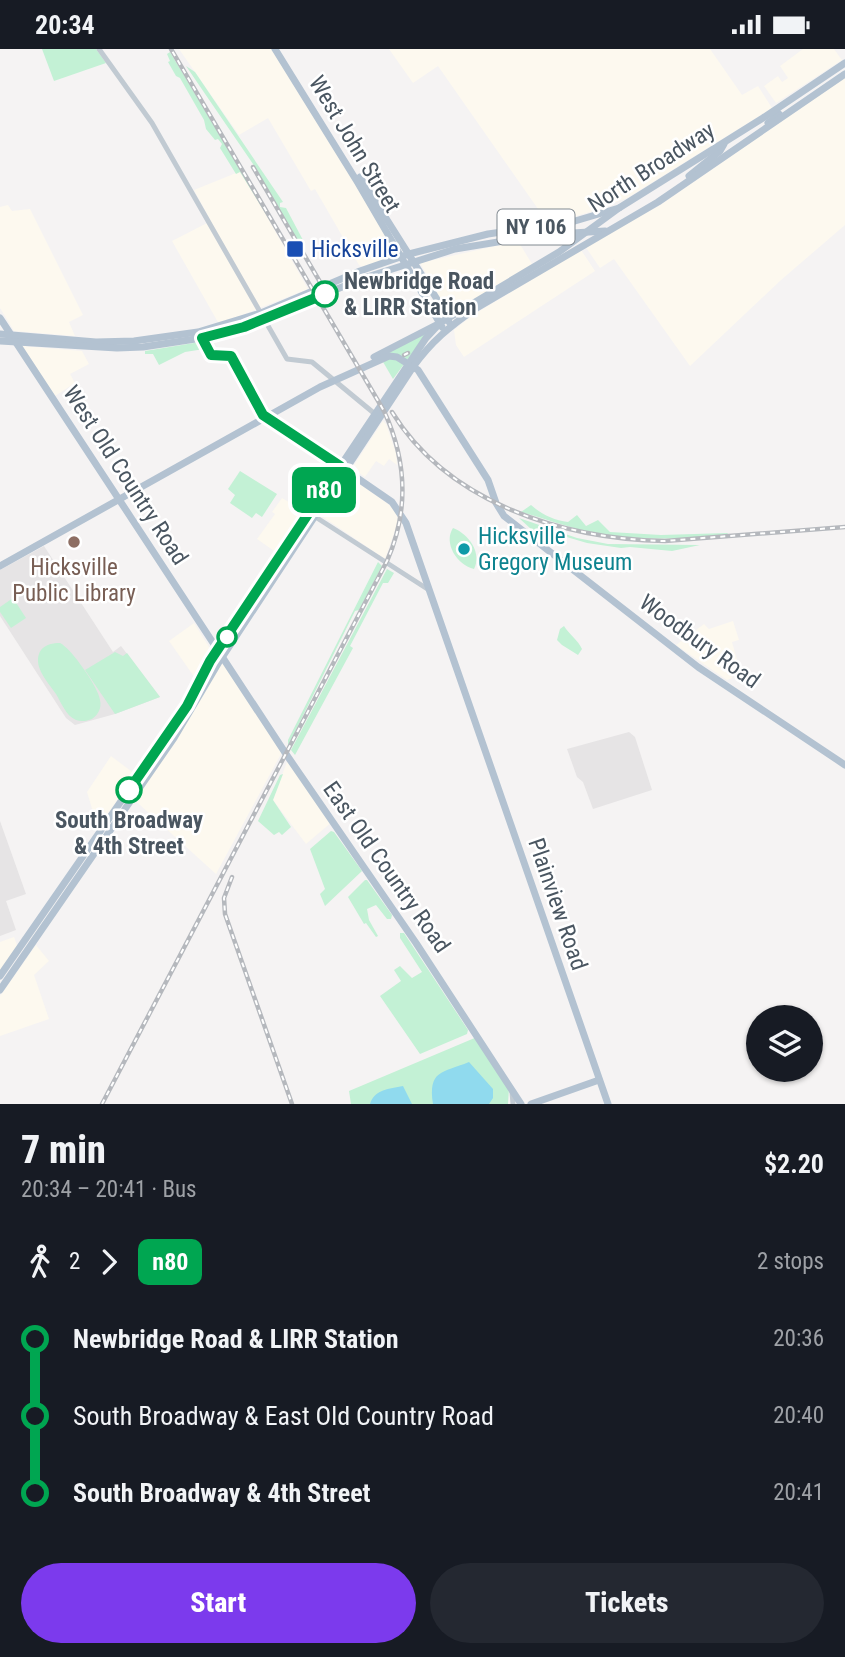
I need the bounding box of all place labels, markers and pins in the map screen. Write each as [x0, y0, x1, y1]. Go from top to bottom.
place label: Hicksville [311, 236, 398, 263]
marker: Hicksville [285, 239, 305, 259]
place label: Newbridge Road & LIRR Station [344, 268, 494, 321]
marker: Newbridge Road & LIRR Station [312, 281, 338, 307]
place label: Hicksville Gregory Museum [478, 523, 632, 576]
marker: Hicksville Public Library [66, 534, 82, 550]
marker: Hicksville Gregory Museum [456, 541, 472, 557]
place label: Hicksville Public Library [12, 554, 136, 607]
unlabelled marker [217, 627, 237, 647]
marker: South Broadway & 4th Street [116, 777, 142, 803]
place label: South Broadway & 4th Street [55, 807, 204, 860]

